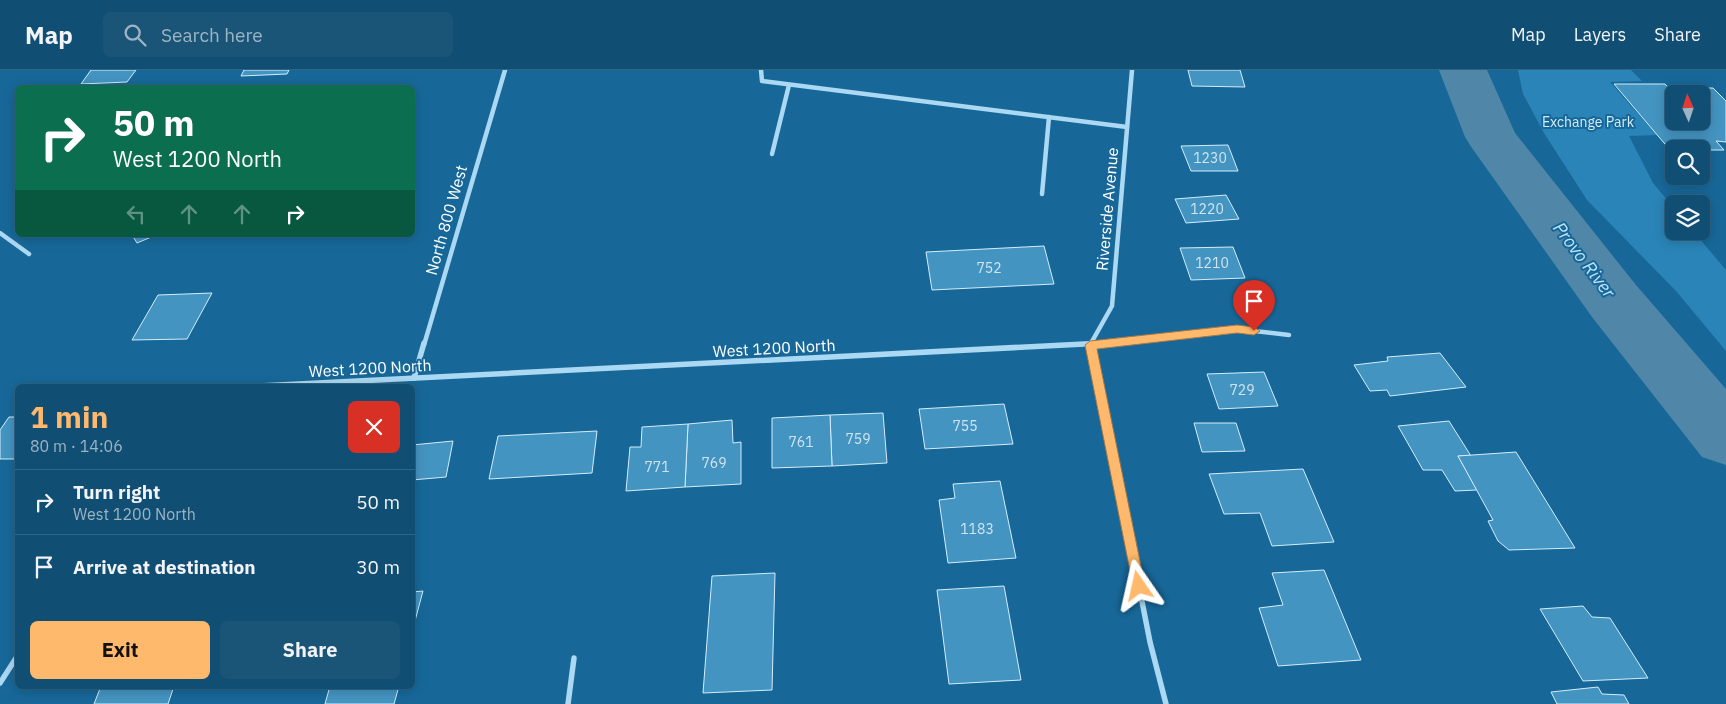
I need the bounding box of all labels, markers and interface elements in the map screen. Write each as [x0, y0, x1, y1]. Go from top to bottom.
search box [103, 12, 453, 57]
text: Map [25, 19, 73, 51]
icon: search [121, 21, 149, 49]
text: Search here [161, 23, 263, 47]
text: Map [1511, 23, 1546, 46]
text: Layers [1574, 23, 1626, 46]
text: Share [1654, 23, 1701, 46]
north arrow [1665, 85, 1710, 130]
map controls [1665, 85, 1710, 240]
text: 50 m [113, 100, 195, 146]
icon: right [30, 105, 95, 170]
park label: Exchange Park [1542, 113, 1635, 131]
button: search [1665, 140, 1710, 185]
text: West 1200 North [113, 144, 282, 173]
street label: Riverside Avenue [1092, 146, 1122, 271]
house number: 1230 [1193, 149, 1227, 167]
street label: North 800 West [421, 163, 471, 277]
button: layers [1665, 195, 1710, 240]
icon: left [122, 200, 150, 228]
icon: ahead [175, 200, 203, 228]
icon: ahead [228, 200, 256, 228]
icon: right [281, 200, 309, 228]
house number: 1220 [1190, 200, 1224, 218]
water label: Provo River [1548, 217, 1621, 303]
house number: 1210 [1195, 254, 1229, 272]
house number: 752 [976, 259, 1002, 277]
pin [1233, 280, 1275, 331]
icon: arrive [1240, 287, 1268, 315]
street label: West 1200 North [712, 335, 836, 361]
street label: West 1200 North [308, 355, 432, 381]
house number: 729 [1229, 381, 1255, 399]
text: 1 min [30, 397, 108, 436]
button: close [348, 401, 400, 453]
house number: 755 [952, 417, 978, 435]
house number: 759 [845, 430, 871, 448]
house number: 761 [788, 433, 814, 451]
text: 80 m · 14:06 [30, 436, 123, 456]
house number: 769 [701, 454, 727, 472]
house number: 771 [644, 458, 670, 476]
text: Turn right [73, 480, 160, 504]
icon: right [30, 488, 58, 516]
text: 50 m [356, 490, 400, 514]
text: West 1200 North [73, 504, 196, 524]
house number: 1183 [960, 520, 994, 538]
icon: arrive [30, 553, 58, 581]
text: Arrive at destination [73, 555, 256, 579]
text: 30 m [356, 555, 400, 579]
position arrow [1112, 559, 1164, 611]
button: Exit [30, 621, 210, 679]
button: Share [220, 621, 400, 679]

